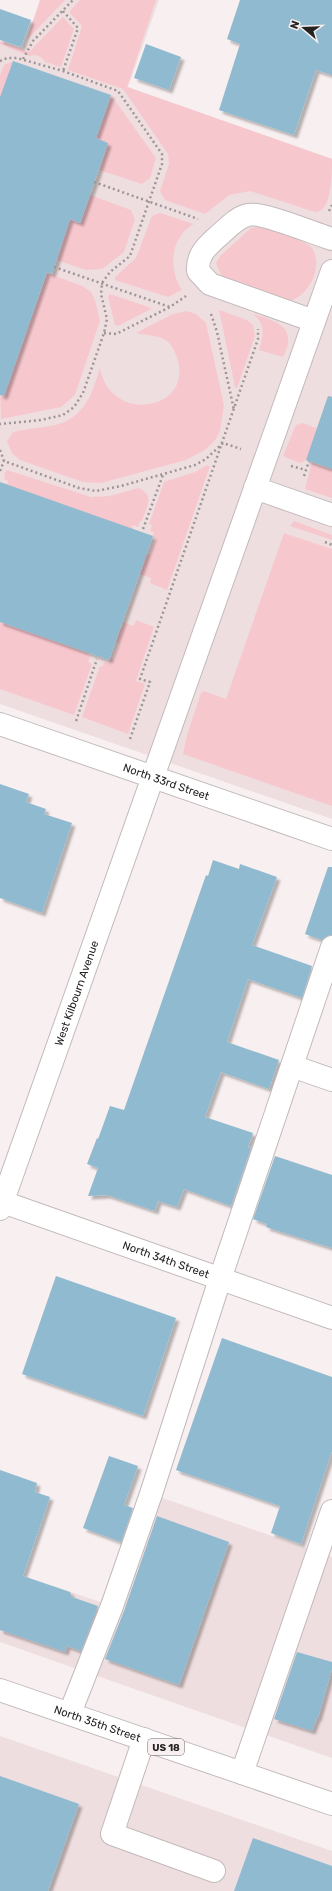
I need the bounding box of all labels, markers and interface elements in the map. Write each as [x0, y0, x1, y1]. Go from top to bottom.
north arrow [284, 8, 324, 48]
text: N [288, 19, 302, 31]
street label: North 33rd Street [121, 761, 212, 803]
street label: West Kilbourn Avenue [52, 939, 101, 1048]
street label: North 34th Street [121, 1239, 212, 1281]
street label: North 35th Street [52, 1703, 143, 1745]
road number: US 18 [148, 1739, 184, 1755]

